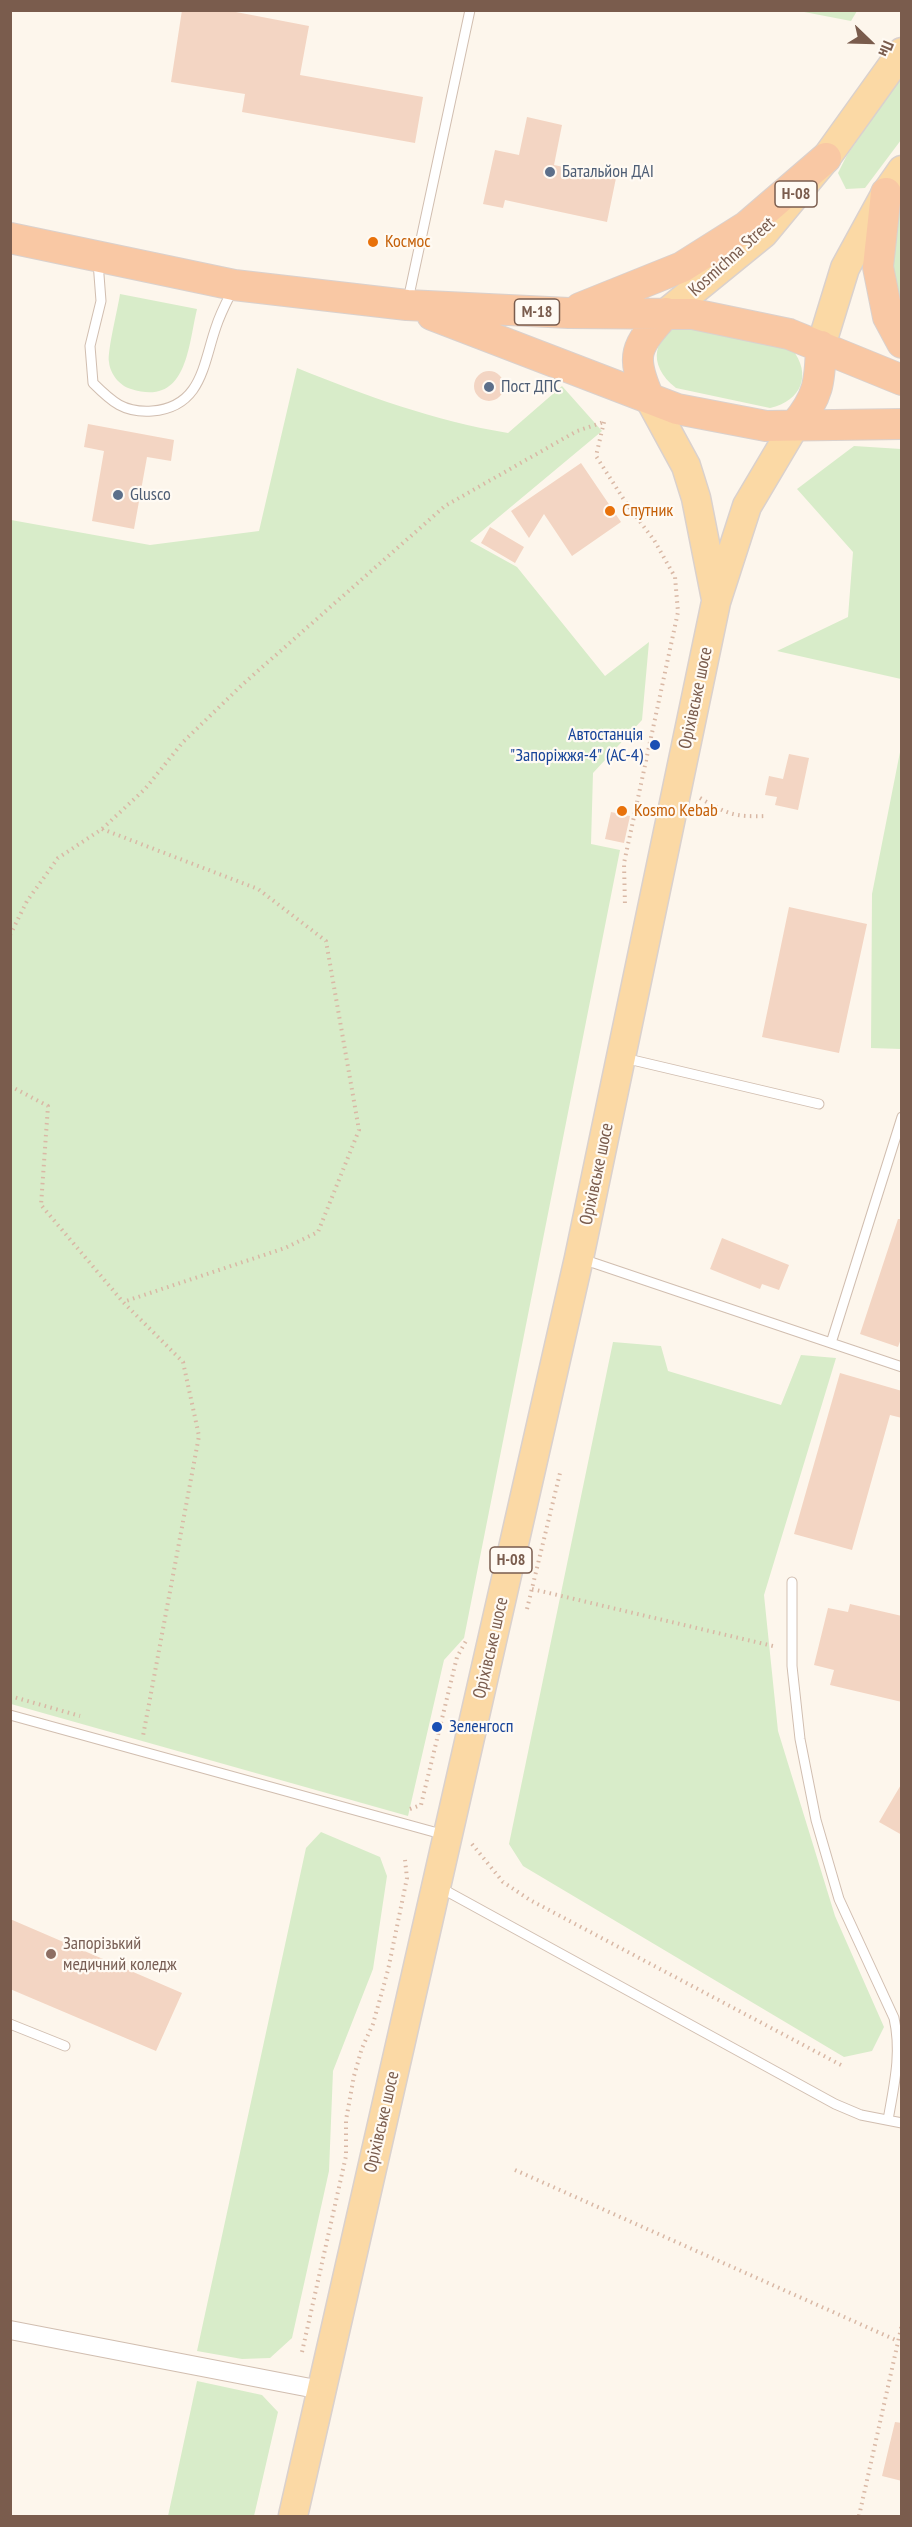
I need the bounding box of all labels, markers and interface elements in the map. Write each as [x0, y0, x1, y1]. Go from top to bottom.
north arrow [840, 12, 900, 72]
text: Пн [874, 38, 899, 60]
place label: Батальйон ДАI [562, 161, 654, 183]
marker: Батальйон ДАI [543, 165, 557, 179]
road number: Н-08 [775, 181, 817, 207]
street label: Kosmichna Street [685, 213, 779, 301]
place label: Космос [385, 231, 431, 253]
marker: Космос [366, 235, 380, 249]
road number: М-18 [514, 299, 560, 325]
place label: Пост ДПС [501, 376, 562, 398]
marker: Пост ДПС [482, 380, 496, 394]
place label: Glusco [130, 484, 171, 506]
marker: Glusco [111, 488, 125, 502]
place label: Спутник [622, 500, 673, 522]
marker: Спутник [603, 504, 617, 518]
street label: Оріхівське шосе [675, 645, 717, 751]
place label: Автостанція "Запоріжжя-4" (АС-4) [510, 724, 643, 766]
marker: Автостанція "Запоріжжя-4" (АС-4) [648, 738, 662, 752]
place label: Kosmo Kebab [634, 800, 718, 822]
marker: Kosmo Kebab [615, 804, 629, 818]
street label: Оріхівське шосе [576, 1121, 618, 1227]
road number: Н-08 [490, 1547, 532, 1573]
street label: Оріхівське шосе [469, 1595, 513, 1701]
place label: Зеленгосп [449, 1716, 514, 1738]
marker: Зеленгосп [430, 1720, 444, 1734]
place label: Запорізький медичний коледж [63, 1933, 177, 1976]
marker: Запорізький медичний коледж [44, 1947, 58, 1961]
street label: Оріхівське шосе [360, 2069, 404, 2175]

